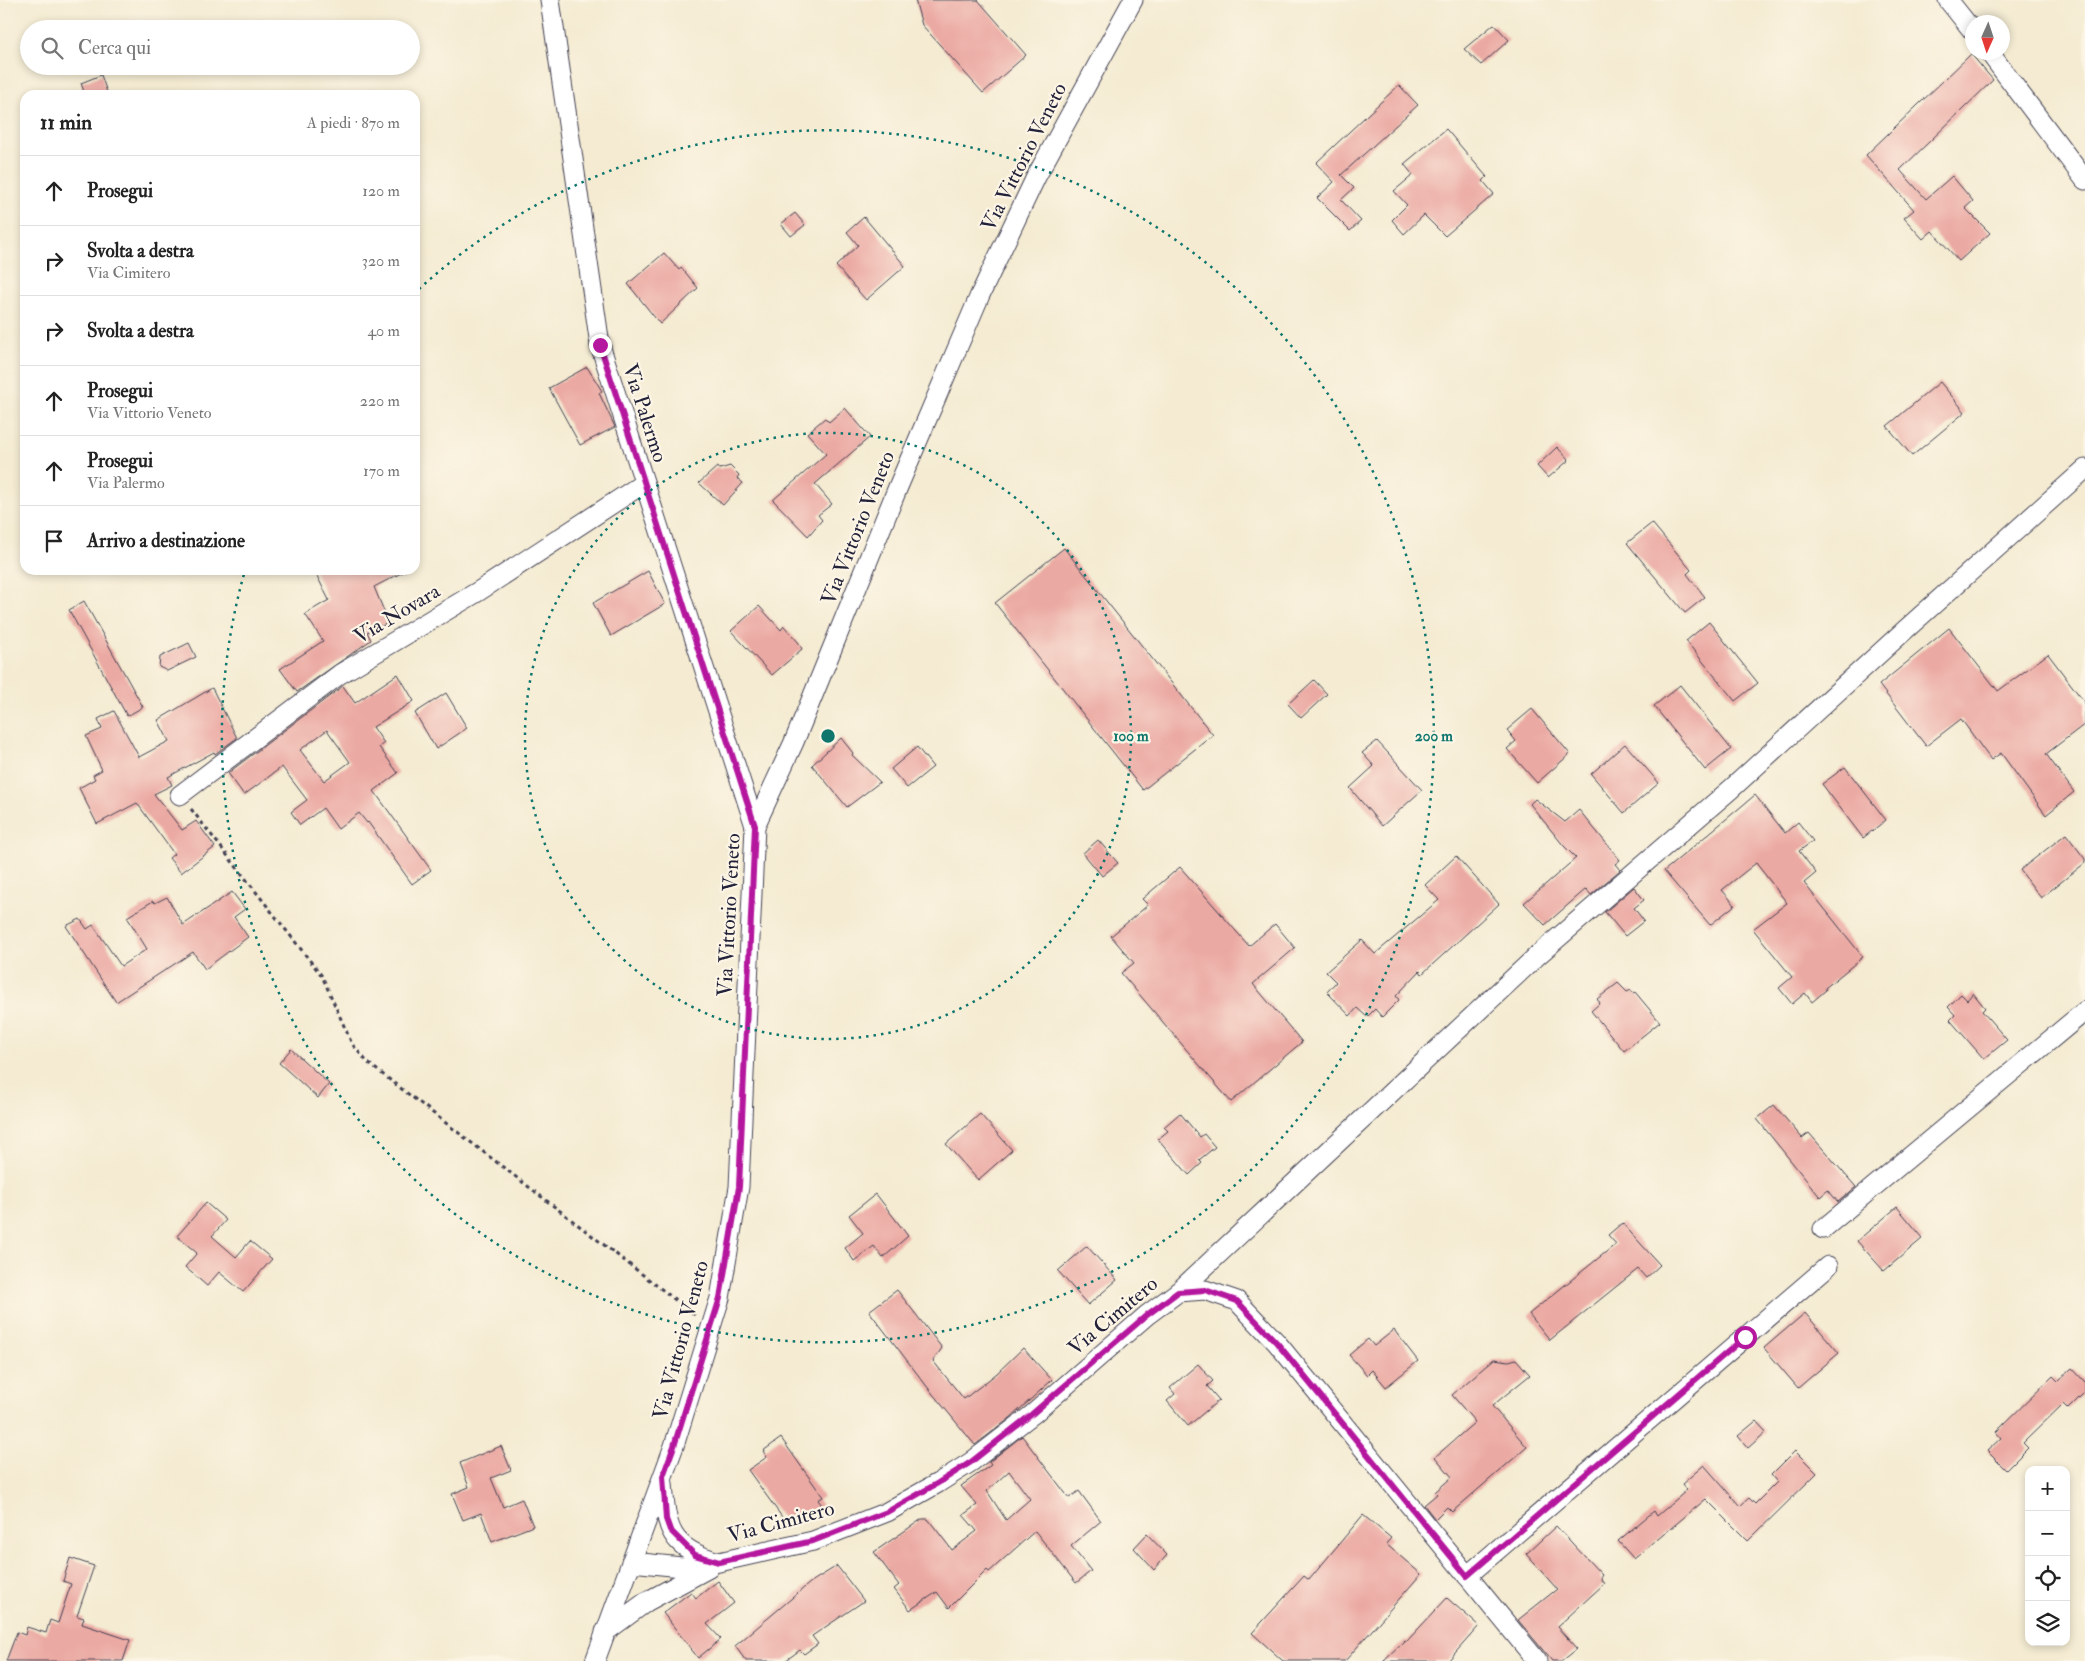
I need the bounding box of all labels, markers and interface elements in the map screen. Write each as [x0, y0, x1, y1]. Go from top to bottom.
north arrow [1965, 15, 2010, 60]
search box [20, 20, 420, 75]
icon: search [38, 34, 66, 62]
text: Cerca qui [78, 36, 151, 60]
street label: Via Vittorio Veneto [975, 78, 1073, 236]
text: 11 min [40, 109, 92, 136]
text: A piedi · 870 m [307, 113, 400, 133]
icon: ahead [40, 177, 68, 205]
text: Prosegui [87, 179, 153, 203]
text: 120 m [362, 181, 400, 201]
text: Svolta a destra [87, 239, 194, 263]
icon: right [40, 247, 68, 275]
text: 320 m [362, 251, 400, 271]
text: Via Cimitero [87, 263, 170, 283]
icon: right [40, 317, 68, 345]
text: Svolta a destra [87, 319, 194, 343]
text: 40 m [367, 321, 400, 341]
route end [589, 334, 612, 357]
street label: Via Palermo [616, 360, 674, 466]
text: Prosegui [87, 379, 153, 403]
icon: ahead [40, 387, 68, 415]
text: 220 m [360, 391, 400, 411]
text: Via Vittorio Veneto [87, 403, 212, 423]
street label: Via Vittorio Veneto [815, 447, 901, 609]
text: Prosegui [87, 449, 153, 473]
icon: ahead [40, 457, 68, 485]
text: 170 m [363, 461, 400, 481]
text: Via Palermo [87, 473, 165, 493]
icon: arrive [40, 527, 68, 555]
text: Arrivo a destinazione [87, 529, 245, 553]
street label: Via Novara [349, 578, 445, 650]
centre of rings [819, 727, 837, 745]
text: 100 m [1113, 727, 1149, 746]
text: 200 m [1415, 727, 1453, 746]
street label: Via Vittorio Veneto [711, 833, 747, 997]
street label: Via Vittorio Veneto [647, 1258, 715, 1422]
street label: Via Cimitero [1062, 1270, 1164, 1362]
route start [1734, 1326, 1757, 1349]
map controls [2025, 1466, 2070, 1646]
button: + [2025, 1466, 2070, 1511]
street label: Via Cimitero [725, 1495, 837, 1549]
button: − [2025, 1511, 2070, 1556]
button: locate [2025, 1556, 2070, 1601]
button: layers [2025, 1601, 2070, 1646]

